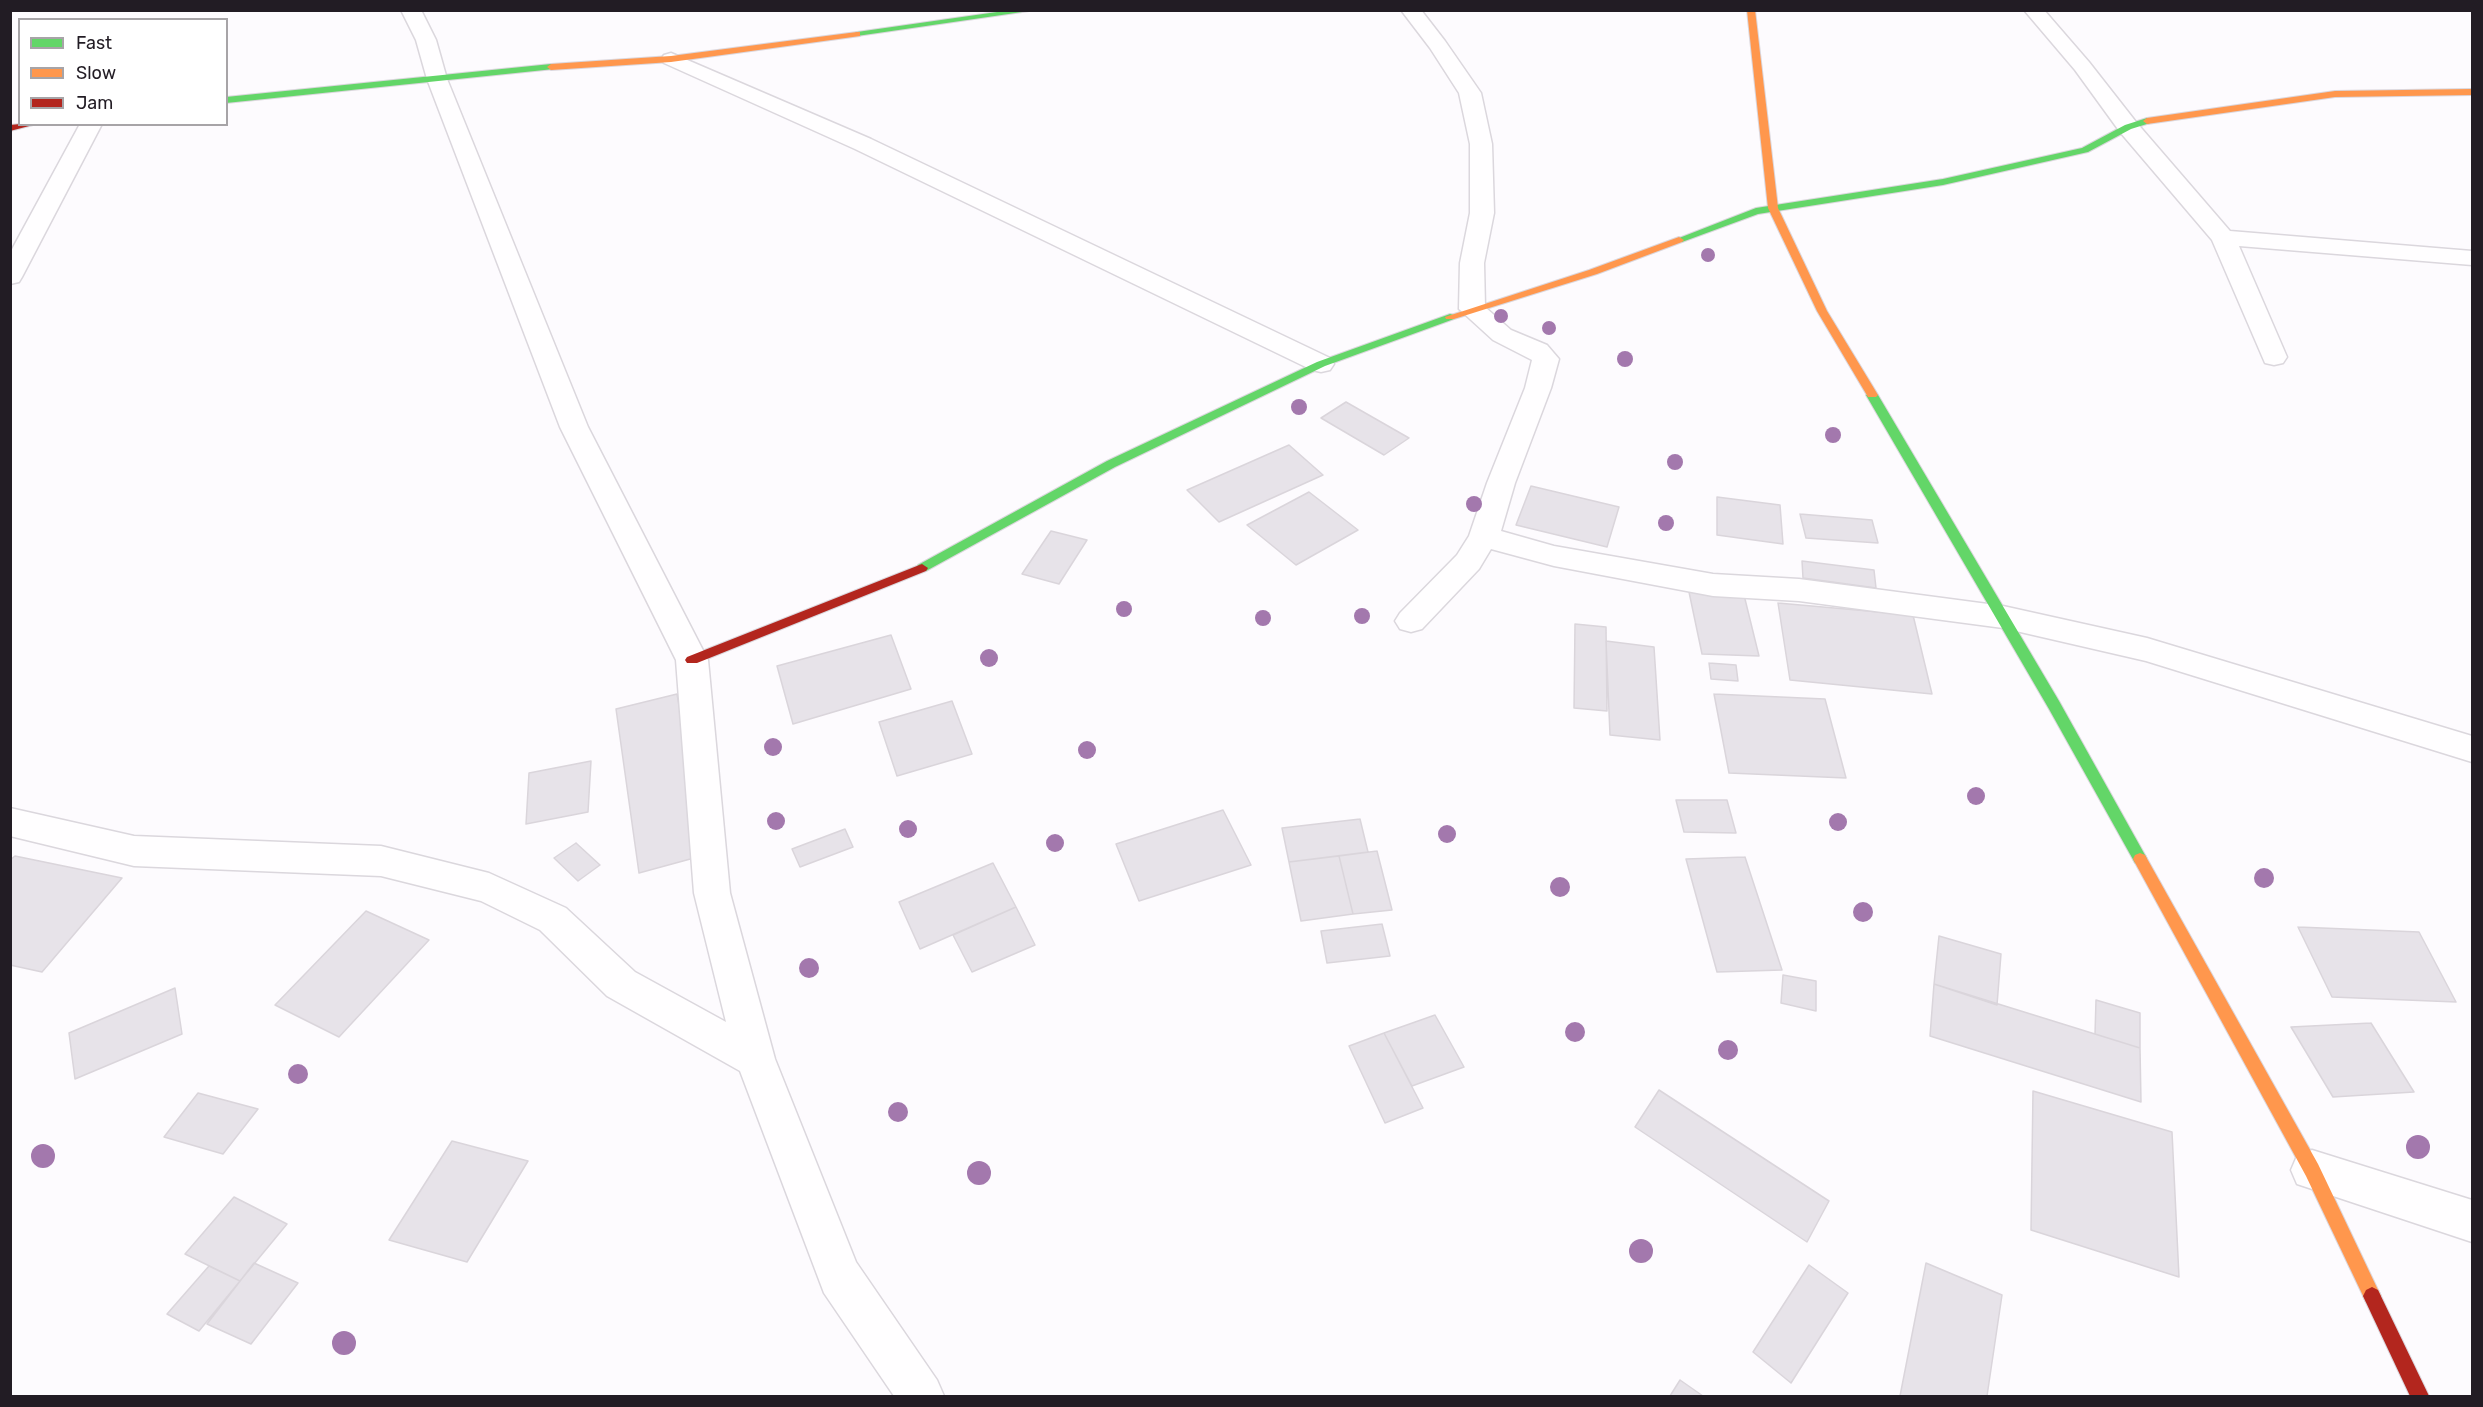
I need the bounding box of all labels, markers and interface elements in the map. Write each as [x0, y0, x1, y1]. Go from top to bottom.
legend [18, 18, 228, 126]
text: Fast [76, 32, 112, 54]
text: Slow [76, 62, 116, 84]
text: Jam [76, 92, 113, 114]

